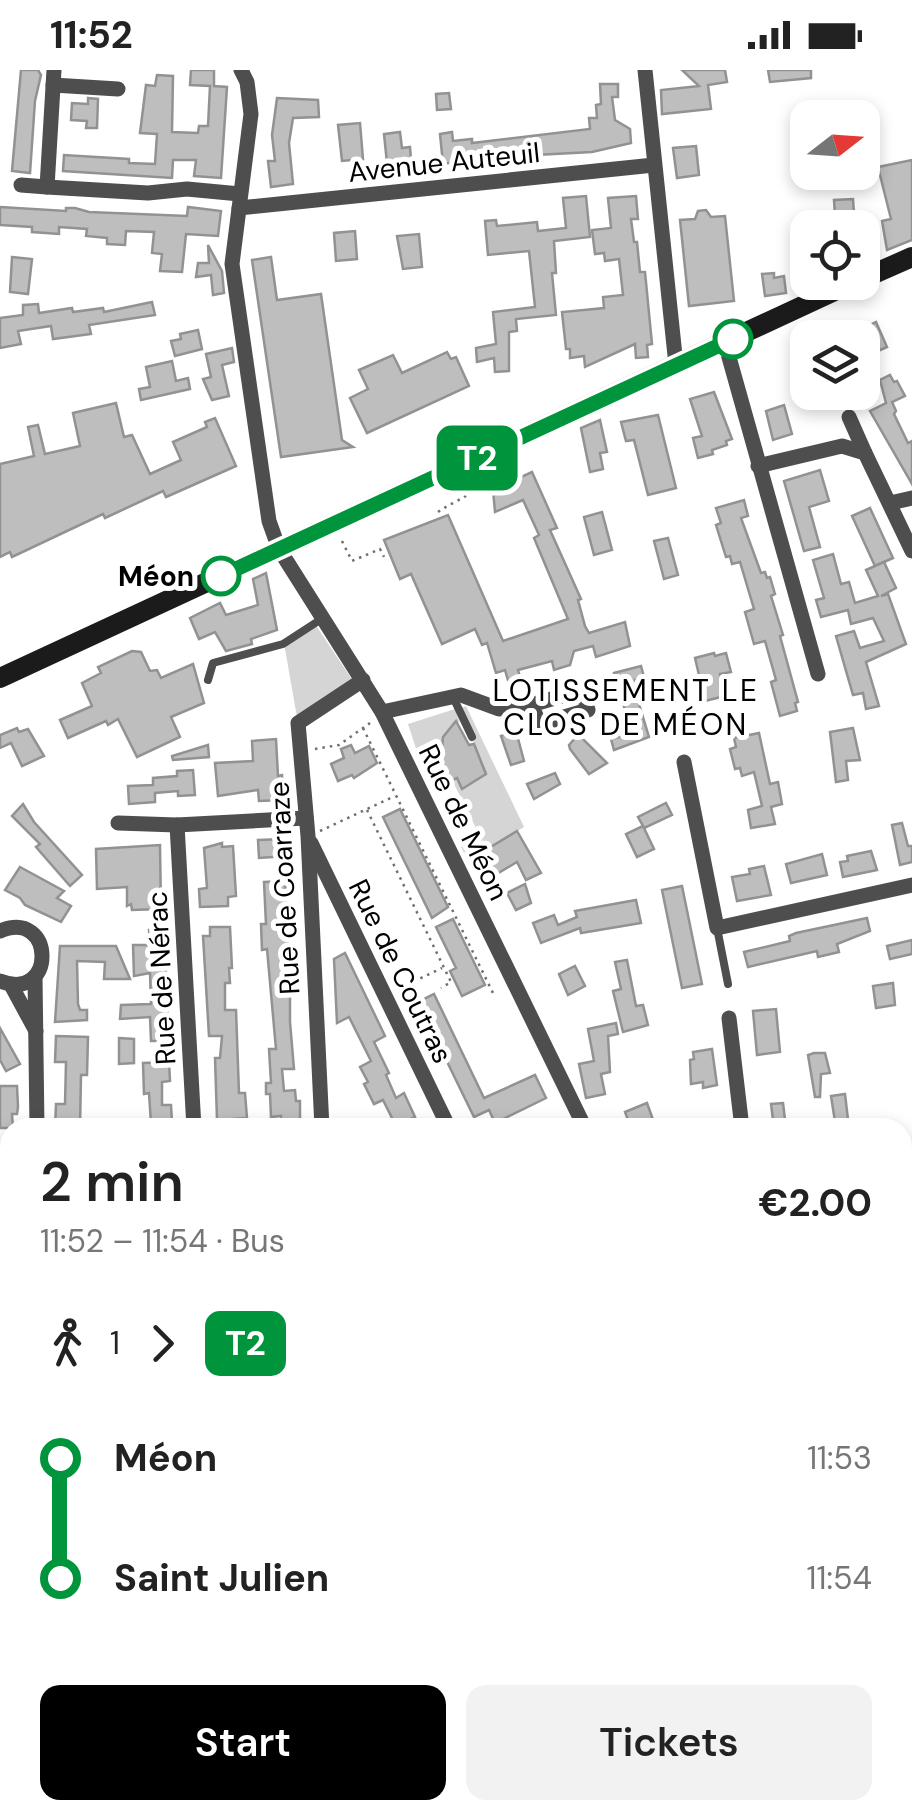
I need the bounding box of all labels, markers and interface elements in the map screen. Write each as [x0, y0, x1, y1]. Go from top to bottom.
text: 11:52 [50, 10, 133, 60]
north arrow [790, 100, 880, 190]
map controls [790, 100, 880, 410]
street label: Avenue Auteuil [346, 134, 542, 191]
button: locate [790, 210, 880, 300]
unlabelled marker [714, 320, 752, 358]
button: layers [790, 320, 880, 410]
line badge: T2 [432, 426, 522, 490]
text: T2 [457, 435, 497, 481]
marker: Méon [202, 557, 240, 595]
place label: Méon [118, 558, 194, 595]
district label: LOTISSEMENT LE CLOS DE MÉON [492, 671, 760, 744]
street label: Rue de Méon [410, 738, 517, 906]
street label: Rue de Coarraze [260, 780, 309, 996]
street label: Rue de Coutras [340, 873, 461, 1069]
street label: Rue de Nérac [138, 890, 185, 1066]
text: 2 min [40, 1146, 184, 1218]
text: €2.00 [758, 1178, 872, 1228]
text: 11:52 – 11:54 · Bus [40, 1220, 285, 1262]
icon: walk [40, 1316, 95, 1371]
icon: forward [135, 1316, 190, 1371]
text: T2 [225, 1320, 266, 1366]
text: 1 [110, 1322, 120, 1364]
text: Méon [114, 1433, 217, 1483]
text: 11:53 [807, 1437, 872, 1479]
text: Saint Julien [114, 1553, 329, 1603]
text: 11:54 [807, 1557, 872, 1599]
button: Start [40, 1685, 446, 1800]
button: Tickets [466, 1685, 872, 1800]

